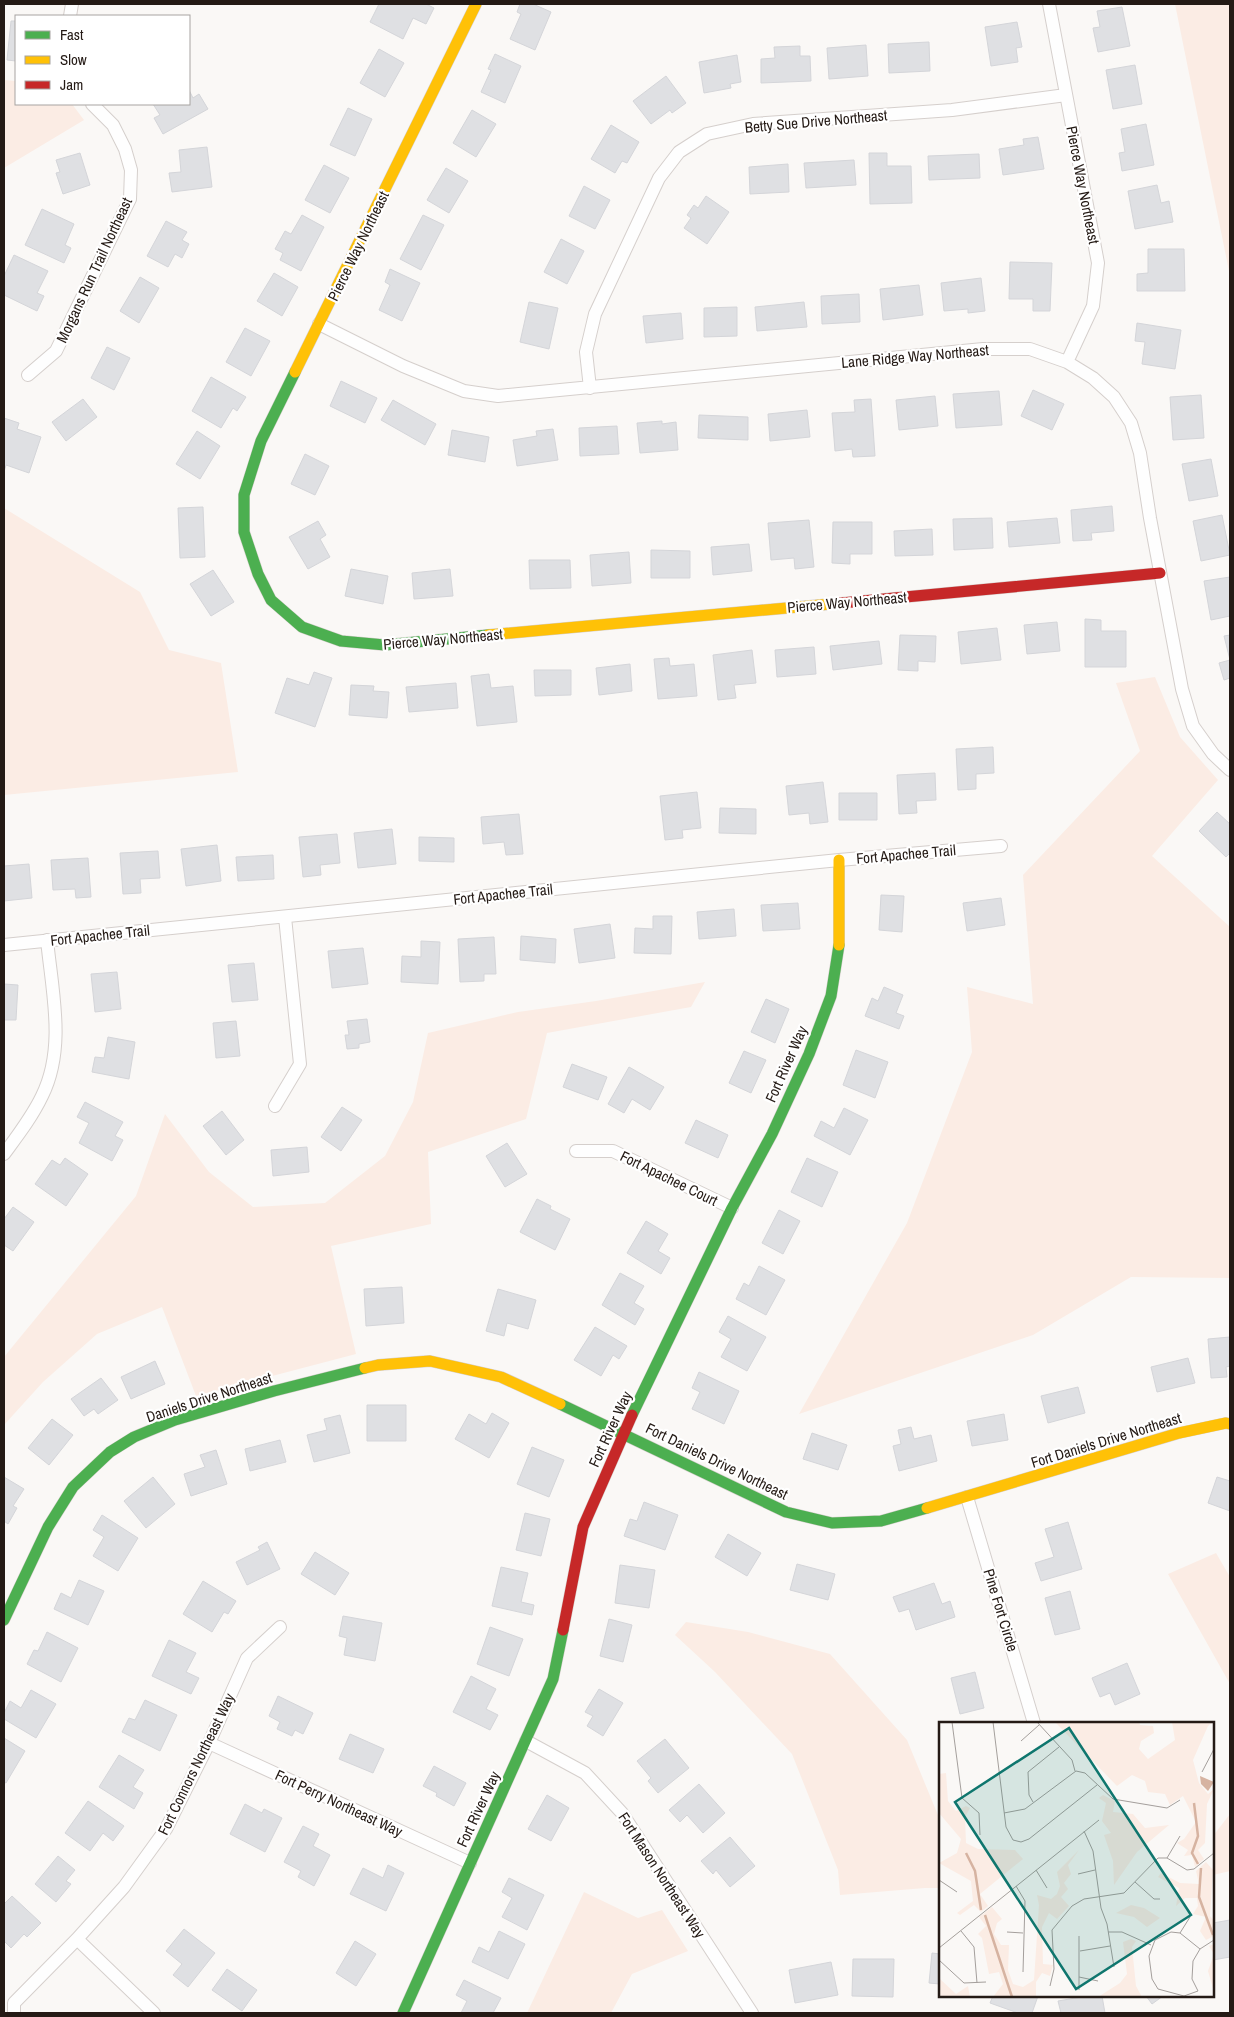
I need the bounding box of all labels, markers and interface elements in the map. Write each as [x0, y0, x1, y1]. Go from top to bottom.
legend [15, 15, 190, 105]
text: Fast [60, 24, 84, 45]
text: Slow [60, 49, 87, 70]
text: Jam [60, 74, 83, 95]
street label: Betty Sue Drive Northeast [744, 104, 889, 138]
street label: Pierce Way Northeast [1061, 124, 1105, 246]
street label: Pierce Way Northeast [322, 187, 394, 304]
street label: Morgans Run Trail Northeast [51, 193, 137, 346]
street label: Lane Ridge Way Northeast [840, 339, 990, 373]
street label: Pierce Way Northeast [786, 586, 908, 618]
street label: Pierce Way Northeast [382, 623, 504, 655]
street label: Fort Apachee Trail [855, 839, 957, 869]
street label: Fort Apachee Trail [452, 878, 554, 910]
street label: Fort Apachee Trail [49, 919, 151, 951]
street label: Fort River Way [760, 1022, 813, 1106]
street label: Fort Apachee Court [617, 1145, 722, 1211]
street label: Daniels Drive Northeast [143, 1367, 275, 1427]
street label: Fort River Way [583, 1387, 637, 1470]
street label: Fort Daniels Drive Northeast [1028, 1407, 1184, 1473]
street label: Fort Daniels Drive Northeast [642, 1417, 792, 1505]
street label: Pine Fort Circle [978, 1566, 1024, 1654]
street label: Fort Connors Northeast Way [152, 1689, 240, 1838]
inset map [939, 1722, 1214, 1997]
street label: Fort Perry Northeast Way [272, 1764, 407, 1842]
street label: Fort River Way [451, 1767, 505, 1850]
street label: Fort Mason Northeast Way [613, 1808, 711, 1943]

